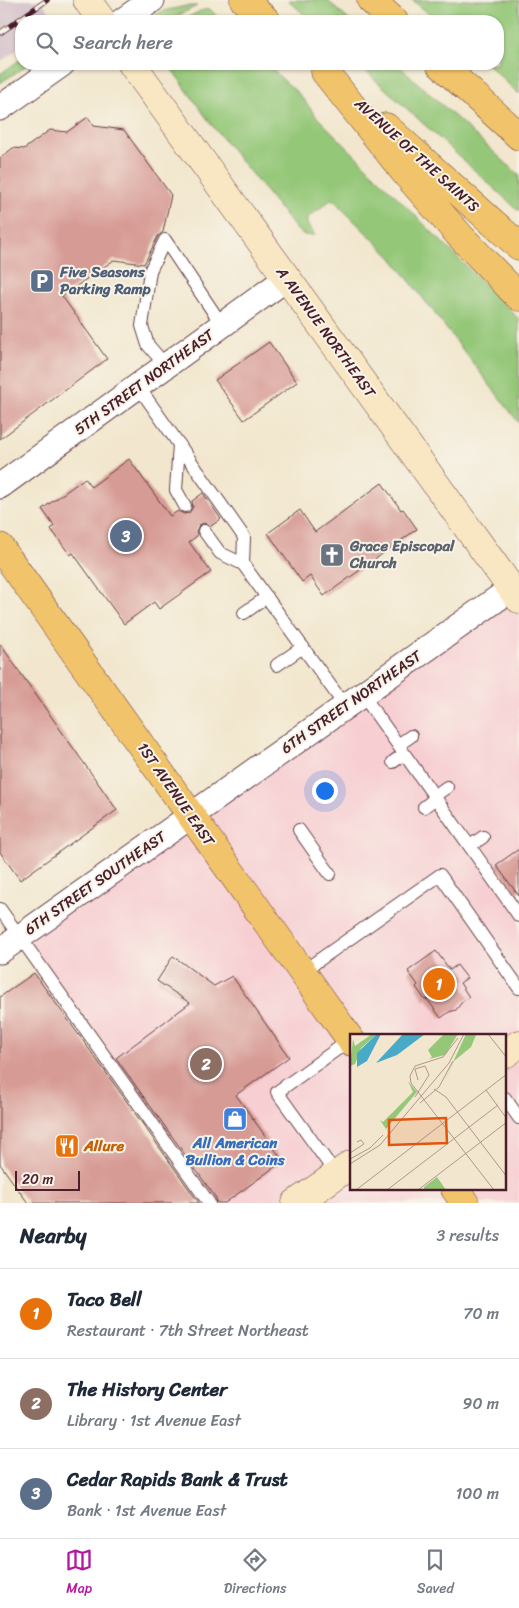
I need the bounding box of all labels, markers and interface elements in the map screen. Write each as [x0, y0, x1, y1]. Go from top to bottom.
search box [15, 15, 504, 70]
text: Search here [73, 26, 173, 59]
icon: search [33, 29, 61, 57]
street label: AVENUE OF THE SAINTS [348, 91, 486, 219]
place label: Five Seasons Parking Ramp [59, 259, 151, 302]
street label: A AVENUE NORTHEAST [269, 260, 383, 404]
parking icon: Five Seasons Parking Ramp [29, 268, 55, 294]
street label: 5TH STREET NORTHEAST [69, 321, 221, 442]
pin: 3 [110, 517, 142, 555]
place label: Grace Episcopal Church [349, 533, 455, 576]
church icon: Grace Episcopal Church [319, 542, 345, 568]
street label: 6TH STREET NORTHEAST [275, 643, 428, 761]
street label: 1ST AVENUE EAST [130, 737, 222, 853]
your location [312, 778, 338, 804]
street label: 6TH STREET SOUTHEAST [19, 824, 172, 942]
pin: 1 [423, 965, 455, 1003]
inset map [350, 1034, 506, 1190]
pin: 2 [190, 1045, 222, 1083]
shop icon: All American Bullion & Coins [222, 1106, 248, 1132]
place label: All American Bullion & Coins [185, 1130, 286, 1173]
restaurant icon: Allure [54, 1133, 80, 1159]
place label: Allure [83, 1133, 125, 1159]
text: 20 m [22, 1167, 53, 1192]
scale bar [15, 1168, 80, 1191]
text: Nearby [20, 1217, 86, 1255]
text: 3 results [436, 1221, 499, 1250]
text: Taco Bell [67, 1283, 142, 1316]
text: 1 [33, 1299, 39, 1328]
text: 70 m [463, 1299, 499, 1328]
text: Restaurant · 7th Street Northeast [67, 1316, 309, 1345]
text: The History Center [67, 1373, 227, 1406]
text: 2 [31, 1389, 41, 1418]
text: 90 m [463, 1389, 499, 1418]
text: Library · 1st Avenue East [67, 1406, 241, 1435]
text: Cedar Rapids Bank & Trust [67, 1463, 288, 1496]
text: 3 [32, 1479, 40, 1508]
text: 100 m [455, 1479, 499, 1508]
text: Bank · 1st Avenue East [67, 1496, 226, 1525]
tab: Map [65, 1546, 93, 1601]
tab: Directions [224, 1546, 286, 1601]
tab: Saved [417, 1546, 454, 1601]

